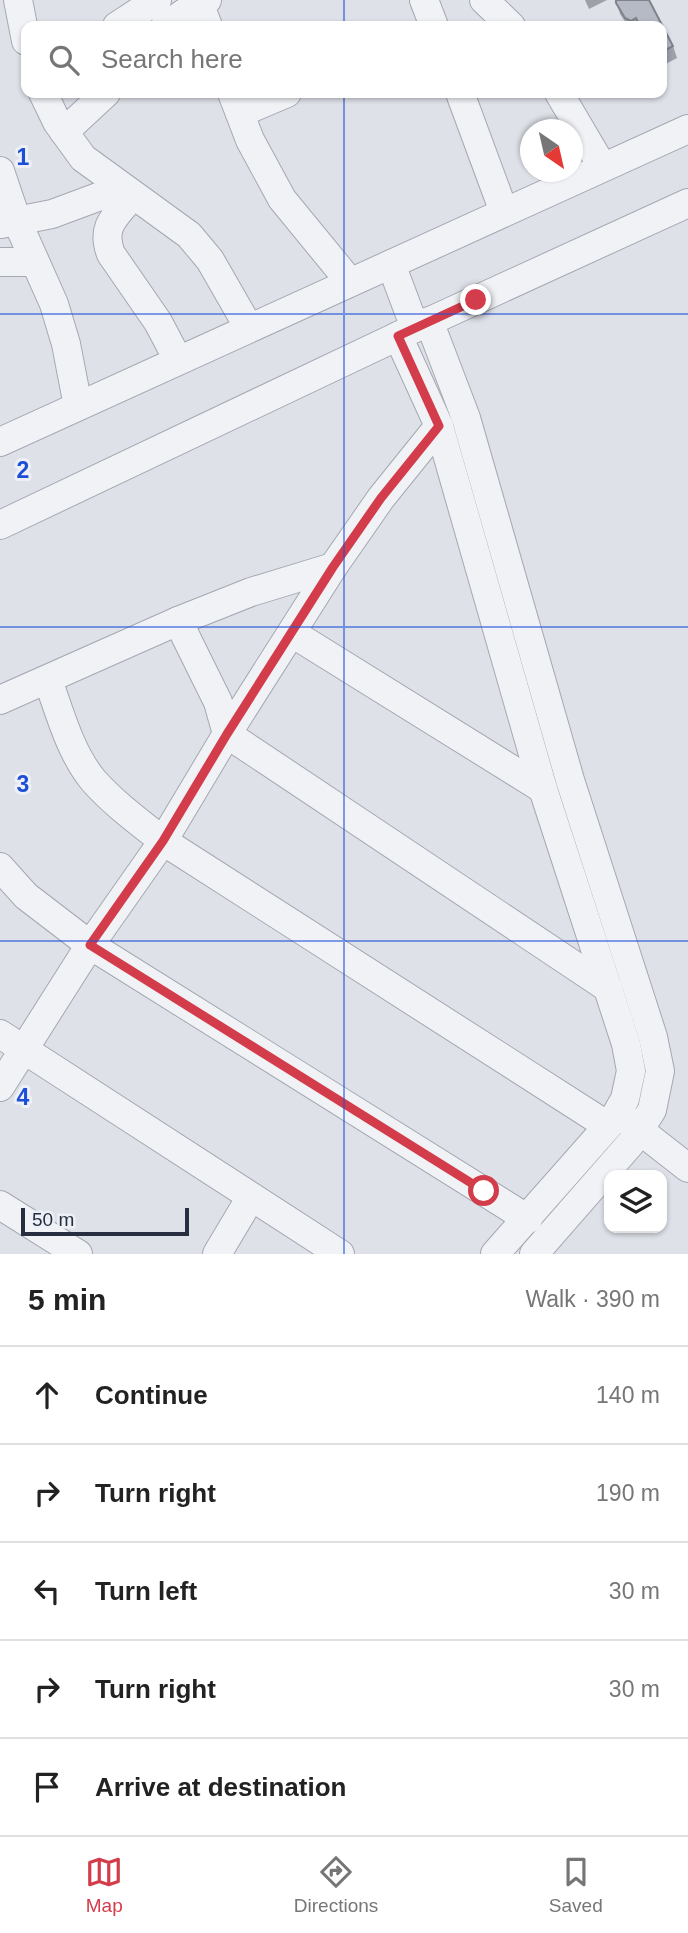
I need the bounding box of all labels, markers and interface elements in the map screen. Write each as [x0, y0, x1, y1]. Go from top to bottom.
search box [21, 21, 667, 98]
icon: search [45, 41, 83, 79]
text: Search here [101, 44, 243, 74]
north arrow [520, 119, 583, 182]
text: 1 [17, 144, 30, 170]
route end [460, 284, 491, 315]
text: 2 [17, 457, 29, 483]
text: 3 [17, 771, 29, 797]
text: 4 [17, 1084, 30, 1110]
map controls [604, 1170, 667, 1233]
button: layers [604, 1170, 667, 1233]
route start [468, 1175, 499, 1206]
scale bar [21, 1205, 189, 1237]
text: 50 m [32, 1209, 74, 1230]
text: 5 min [28, 1283, 106, 1316]
text: Walk · 390 m [525, 1286, 660, 1312]
icon: ahead [28, 1376, 66, 1414]
text: Continue [95, 1380, 208, 1410]
text: 140 m [596, 1382, 660, 1408]
icon: right [28, 1474, 66, 1512]
text: Turn right [95, 1478, 216, 1508]
text: 190 m [596, 1480, 660, 1506]
icon: left [28, 1572, 66, 1610]
text: Turn left [95, 1576, 197, 1606]
text: 30 m [609, 1578, 660, 1604]
icon: right [28, 1670, 66, 1708]
text: Turn right [95, 1674, 216, 1704]
text: 30 m [609, 1676, 660, 1702]
icon: arrive [28, 1768, 66, 1806]
text: Arrive at destination [95, 1772, 346, 1802]
tab: Map [85, 1853, 123, 1917]
tab: Directions [294, 1853, 378, 1917]
tab: Saved [549, 1853, 603, 1917]

